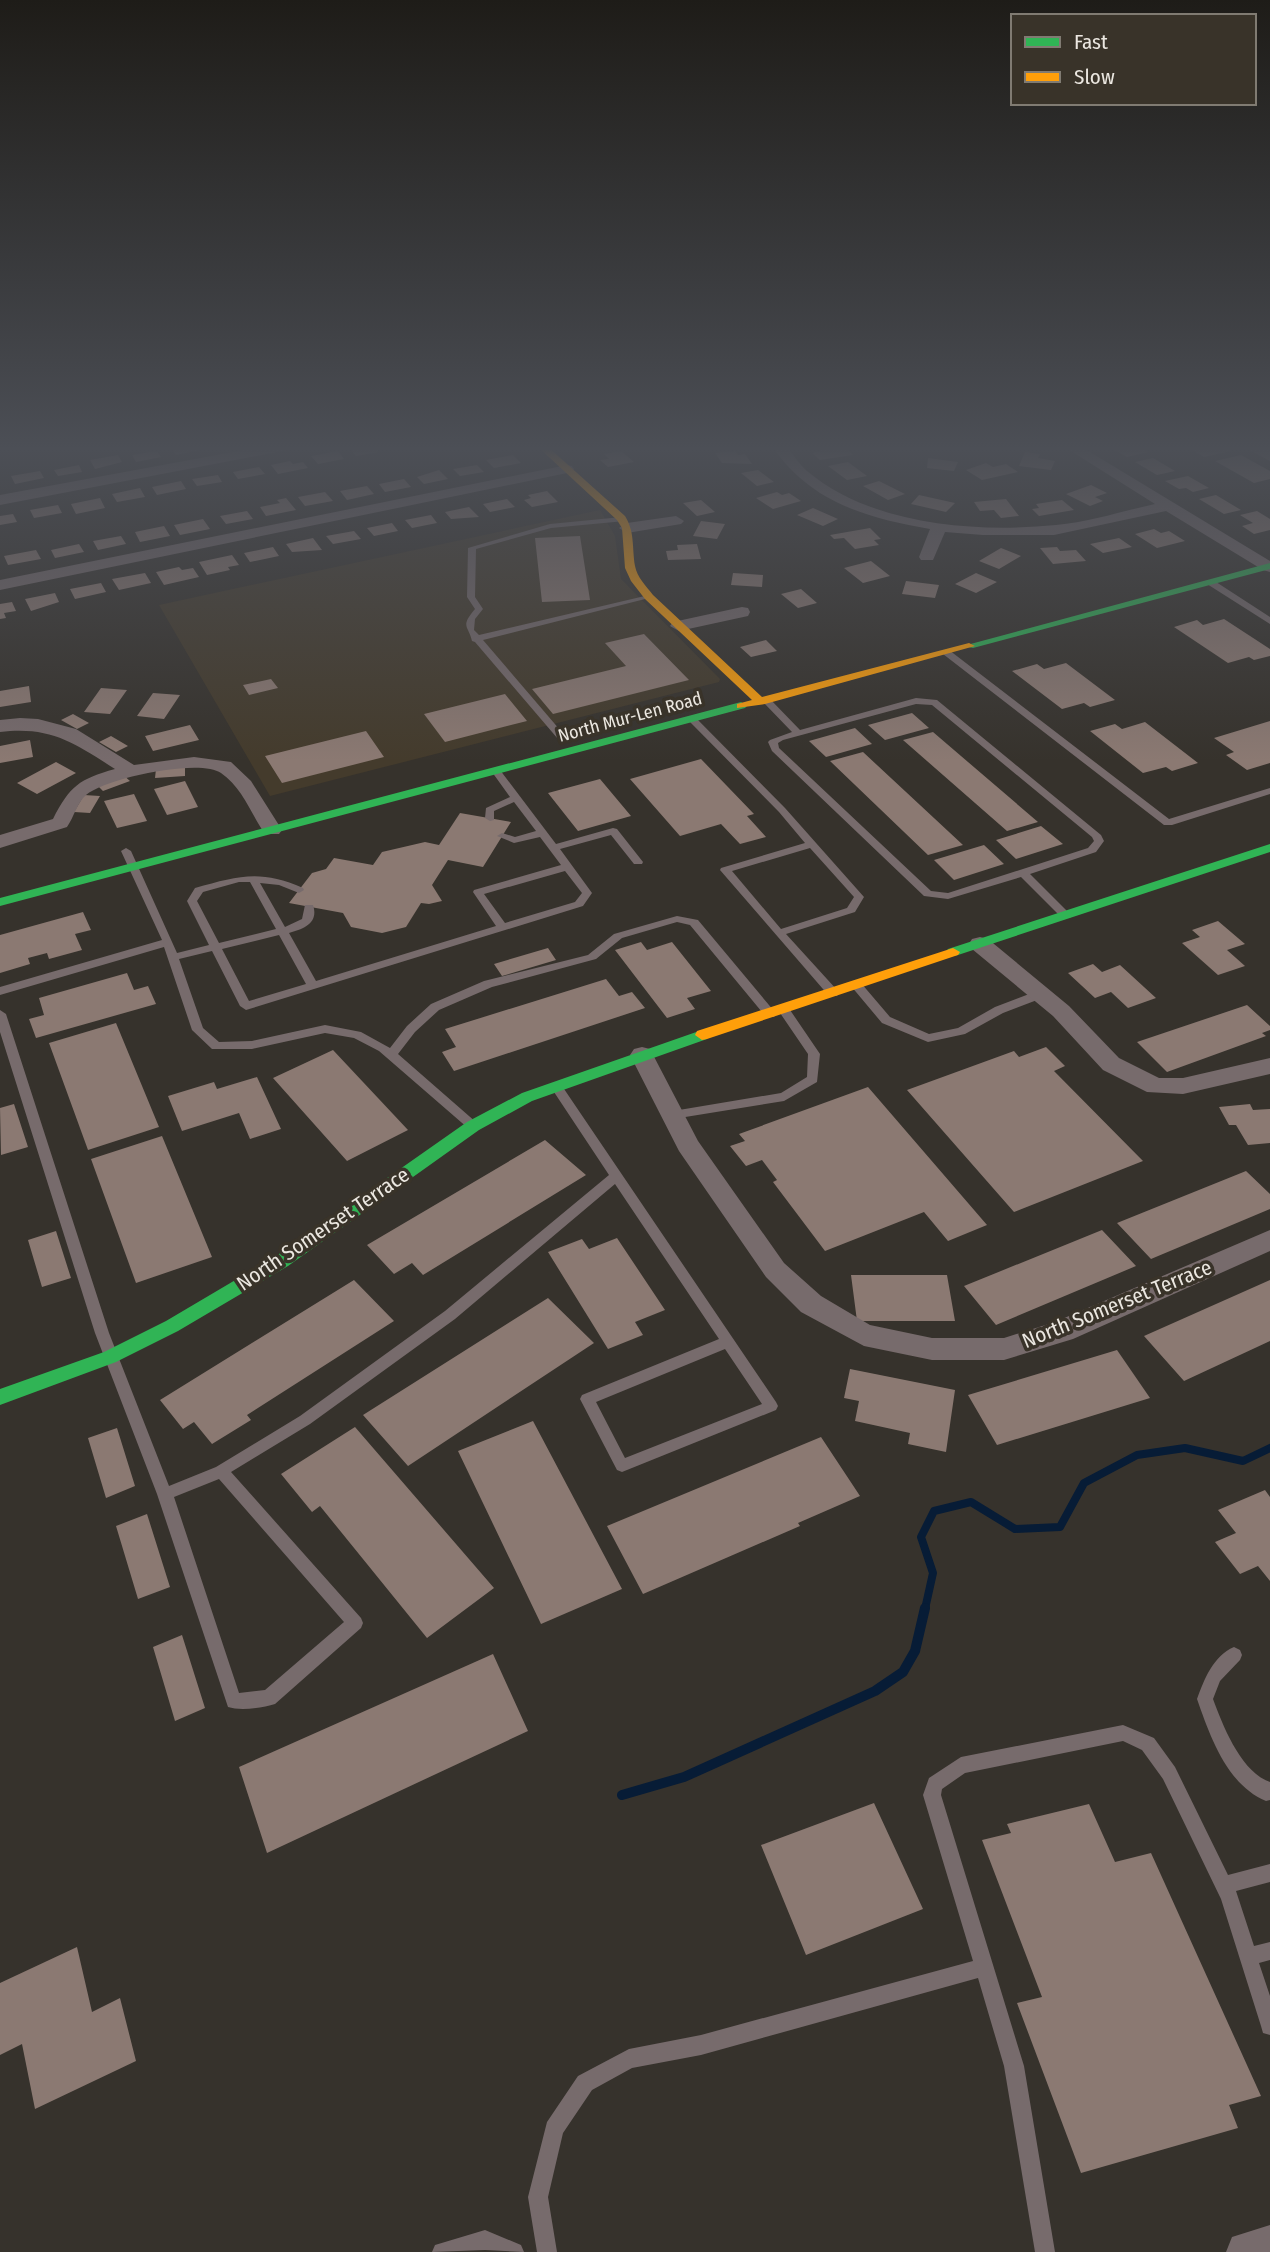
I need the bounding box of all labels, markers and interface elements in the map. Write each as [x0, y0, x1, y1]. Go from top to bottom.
legend [1011, 14, 1256, 105]
text: Fast [1074, 29, 1108, 55]
text: Slow [1074, 64, 1115, 90]
street label: North Mur-Len Road [556, 687, 704, 747]
street label: North Somerset Terrace [232, 1162, 414, 1296]
street label: North Somerset Terrace [1018, 1254, 1216, 1354]

